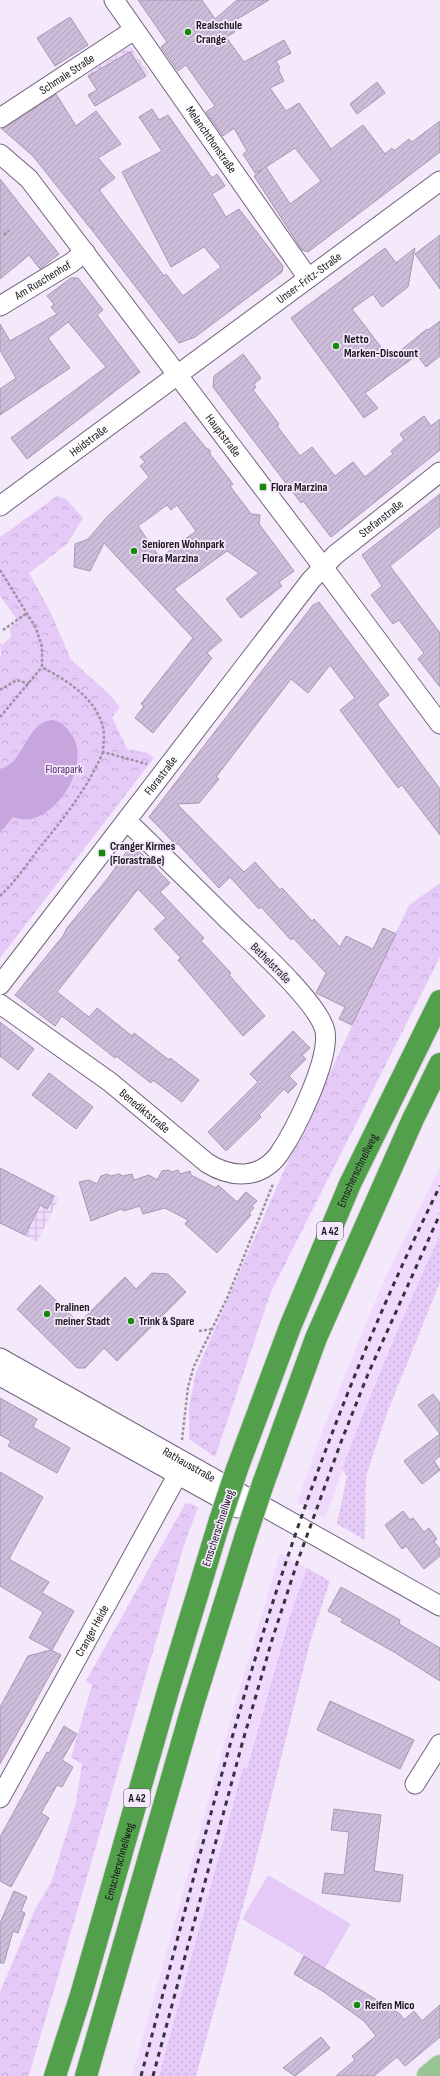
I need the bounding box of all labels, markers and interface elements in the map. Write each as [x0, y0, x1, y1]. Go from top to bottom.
place label: Realschule Crange [196, 18, 242, 47]
marker: Realschule Crange [183, 27, 193, 37]
street label: Schmale Straße [37, 51, 98, 98]
street label: Melanchthonstraße [182, 103, 240, 176]
street label: Unser-Fritz-Straße [274, 249, 345, 307]
street label: Am Ruschenhof [11, 257, 74, 304]
place label: Netto Marken-Discount [344, 332, 418, 361]
marker: Netto Marken-Discount [331, 341, 341, 351]
street label: Hauptstraße [202, 411, 244, 460]
street label: Heidstraße [67, 422, 111, 460]
place label: Flora Marzina [271, 480, 328, 495]
marker: Flora Marzina [258, 482, 268, 492]
street label: Stefanstraße [356, 497, 407, 541]
place label: Senioren Wohnpark Flora Marzina [142, 537, 224, 566]
marker: Senioren Wohnpark Flora Marzina [129, 546, 139, 556]
street label: Florastraße [141, 753, 181, 798]
park label: Florapark [45, 762, 83, 777]
place label: Cranger Kirmes (Florastraße) [110, 839, 176, 868]
marker: Cranger Kirmes (Florastraße) [97, 848, 107, 858]
street label: Bethelstraße [247, 940, 294, 987]
street label: Benediktstraße [116, 1086, 173, 1137]
street label: Emscherschnellweg [334, 1131, 382, 1210]
road number: A 42 [317, 1222, 343, 1240]
place label: Pralinen meiner Stadt [55, 1300, 110, 1329]
marker: Pralinen meiner Stadt [42, 1309, 52, 1319]
place label: Trink & Spare [139, 1314, 194, 1329]
marker: Trink & Spare [126, 1316, 136, 1326]
street label: Rathausstraße [160, 1444, 218, 1486]
street label: Emscherschnellweg [199, 1488, 238, 1568]
street label: Cranger Heide [72, 1602, 113, 1659]
road number: A 42 [124, 1789, 150, 1807]
street label: Emscherschnellweg [101, 1821, 138, 1902]
place label: Reifen Mico [365, 1998, 415, 2013]
marker: Reifen Mico [352, 2000, 362, 2010]

